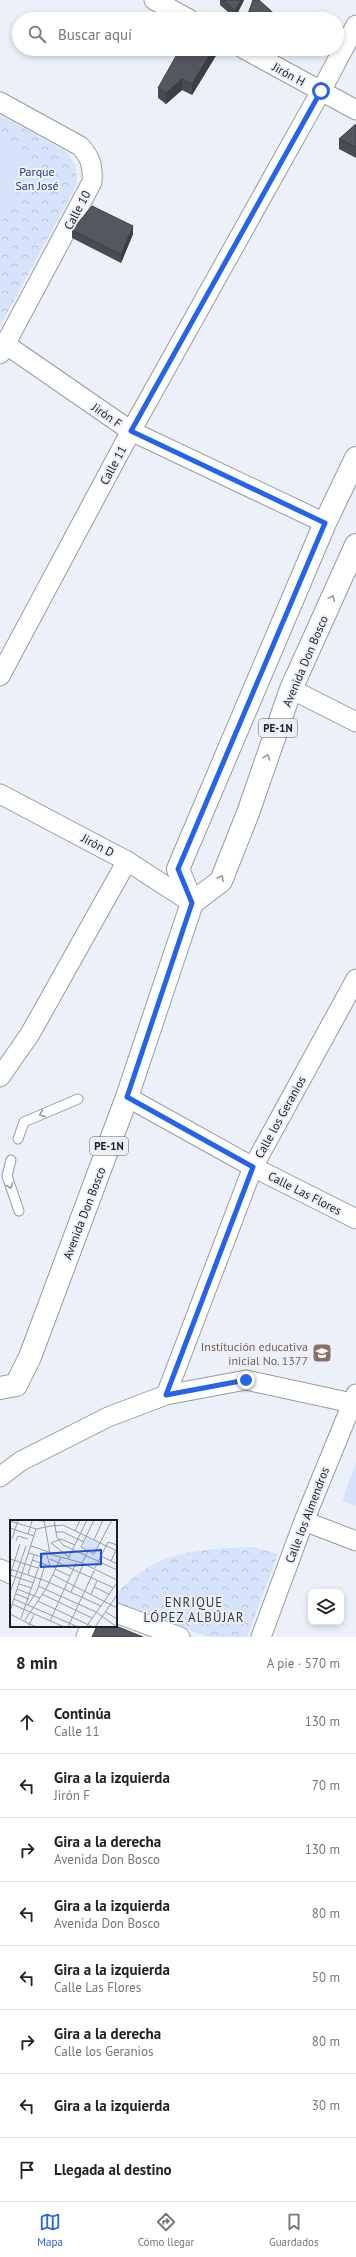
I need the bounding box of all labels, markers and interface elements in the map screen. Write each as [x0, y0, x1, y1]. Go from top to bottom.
search box [12, 12, 344, 56]
icon: search [26, 23, 48, 45]
text: Buscar aquí [58, 25, 132, 44]
street label: Jirón H [269, 58, 308, 89]
route start [312, 82, 330, 100]
park label: Parque San José [15, 164, 59, 193]
street label: Calle 10 [61, 188, 94, 232]
street label: Jirón F [88, 399, 125, 431]
street label: Calle 11 [97, 443, 129, 487]
one-way arrow [327, 594, 335, 602]
street label: Avenida Don Bosco [279, 613, 331, 709]
road number: PE-1N [259, 719, 297, 737]
one-way arrow [263, 753, 271, 760]
street label: Jirón D [78, 830, 117, 860]
one-way arrow [216, 875, 224, 882]
street label: Calle los Geranios [251, 1073, 309, 1161]
one-way arrow [39, 1110, 46, 1118]
road number: PE-1N [90, 1137, 128, 1155]
street label: Avenida Don Bosco [59, 1165, 109, 1261]
street label: Calle Las Flores [266, 1168, 344, 1218]
one-way arrow [6, 1182, 14, 1189]
place label: Institución educativa inicial No. 1377 [201, 1339, 308, 1368]
school or university icon: Institución educativa inicial No. 1377 [311, 1342, 333, 1364]
route end [237, 1371, 255, 1389]
street label: Calle los Almendros [282, 1465, 332, 1565]
inset map [10, 1520, 117, 1627]
map controls [308, 1589, 344, 1625]
button: layers [308, 1589, 344, 1625]
district label: ENRIQUE LÓPEZ ALBÚJAR [143, 1594, 245, 1626]
text: 8 min [16, 1652, 57, 1674]
text: A pie · 570 m [267, 1655, 340, 1672]
text: Continúa [54, 1704, 111, 1723]
icon: ahead [16, 1711, 38, 1733]
text: 130 m [305, 1713, 340, 1730]
text: Calle 11 [54, 1723, 100, 1740]
text: Gira a la izquierda [54, 1768, 170, 1787]
icon: left [16, 1775, 38, 1797]
text: 70 m [312, 1777, 340, 1794]
text: Jirón F [54, 1787, 90, 1804]
text: Gira a la derecha [54, 1832, 161, 1851]
icon: right [16, 1839, 38, 1861]
text: 130 m [305, 1841, 340, 1858]
text: Avenida Don Bosco [54, 1851, 160, 1868]
text: Gira a la izquierda [54, 1896, 170, 1915]
icon: left [16, 1903, 38, 1925]
text: 80 m [312, 1905, 340, 1922]
text: Avenida Don Bosco [54, 1915, 160, 1932]
text: Gira a la izquierda [54, 1960, 170, 1979]
icon: left [16, 1967, 38, 1989]
text: 50 m [312, 1969, 340, 1986]
text: Calle Las Flores [54, 1979, 141, 1996]
text: Gira a la derecha [54, 2024, 161, 2043]
icon: right [16, 2031, 38, 2053]
text: 80 m [312, 2033, 340, 2050]
text: Calle los Geranios [54, 2043, 154, 2060]
icon: left [16, 2095, 38, 2117]
text: Gira a la izquierda [54, 2096, 170, 2115]
text: 30 m [312, 2097, 340, 2114]
icon: arrive [16, 2159, 38, 2181]
text: Llegada al destino [54, 2160, 172, 2179]
tab: Mapa [37, 2211, 63, 2249]
tab: Cómo llegar [138, 2211, 194, 2249]
tab: Guardados [269, 2211, 319, 2249]

